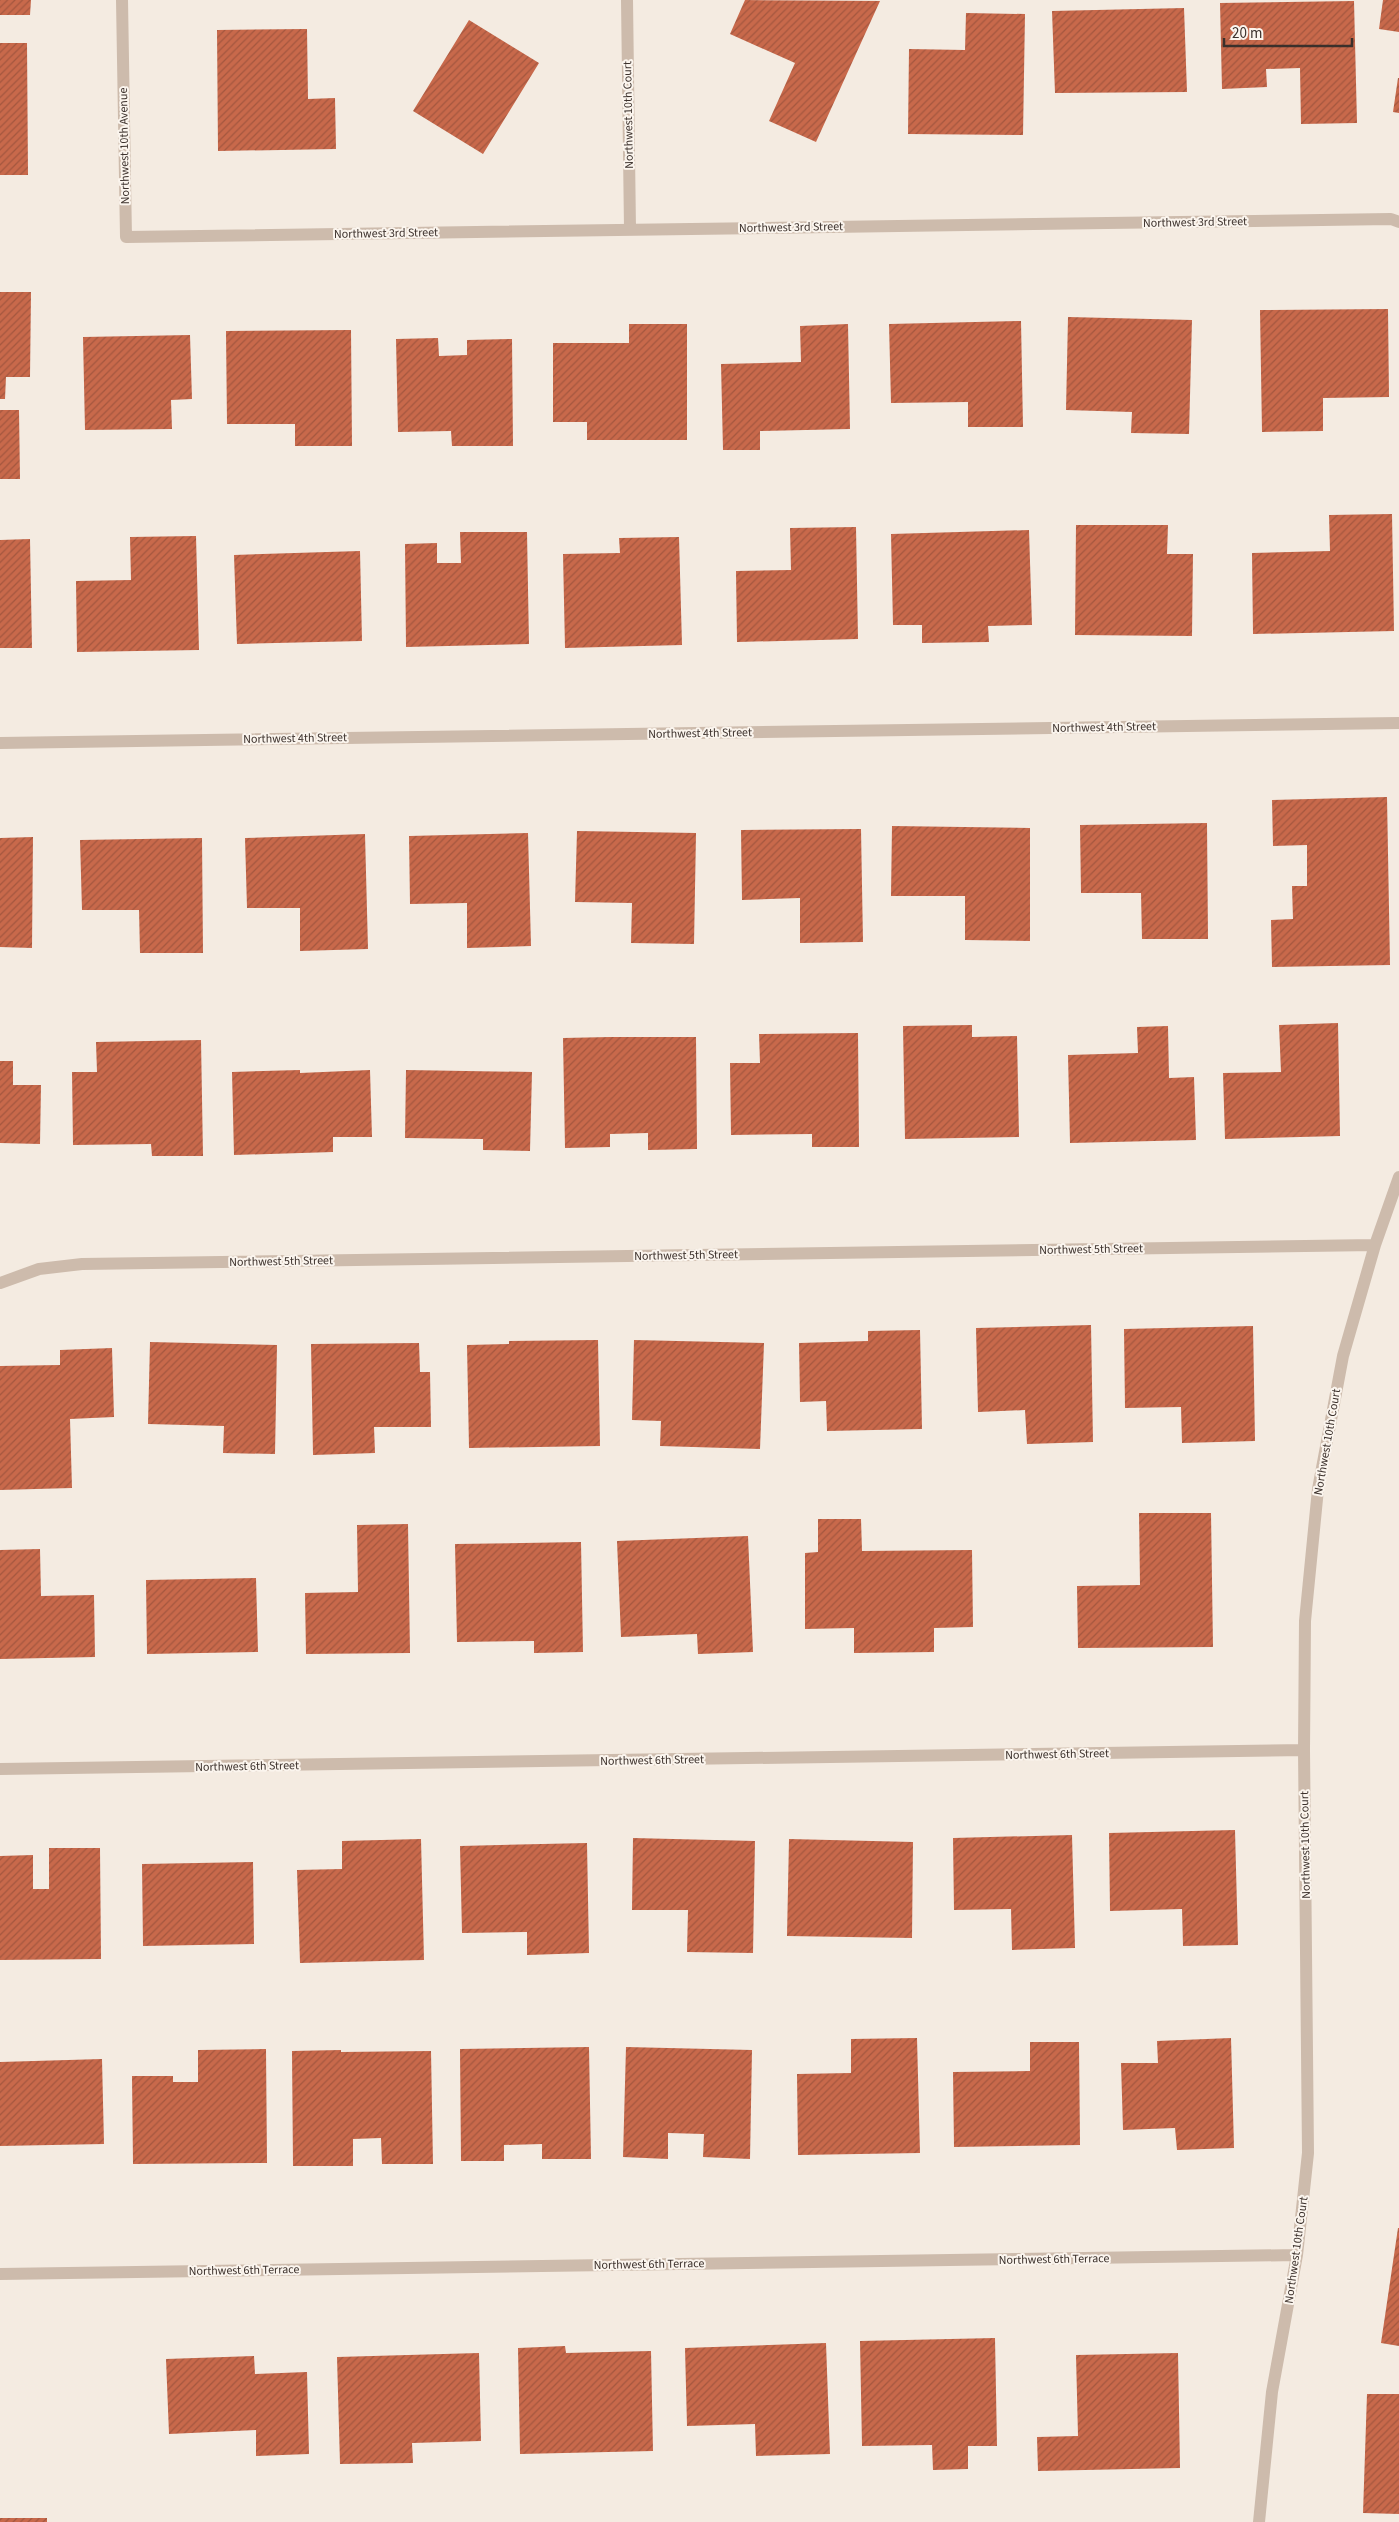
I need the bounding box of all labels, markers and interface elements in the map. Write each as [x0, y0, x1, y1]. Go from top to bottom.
scale bar [1224, 15, 1352, 47]
text: 20 m [1232, 23, 1262, 44]
street label: Northwest 10th Court [619, 61, 638, 169]
street label: Northwest 10th Avenue [115, 87, 134, 204]
street label: Northwest 3rd Street [1143, 213, 1247, 232]
street label: Northwest 3rd Street [739, 218, 843, 237]
street label: Northwest 3rd Street [334, 224, 438, 243]
street label: Northwest 4th Street [1052, 718, 1156, 737]
street label: Northwest 4th Street [648, 724, 752, 743]
street label: Northwest 4th Street [243, 729, 347, 748]
street label: Northwest 5th Street [1039, 1240, 1143, 1259]
street label: Northwest 5th Street [634, 1246, 738, 1265]
street label: Northwest 5th Street [229, 1252, 333, 1271]
street label: Northwest 10th Court [1310, 1388, 1345, 1497]
street label: Northwest 6th Street [1005, 1745, 1109, 1764]
street label: Northwest 6th Street [600, 1751, 704, 1770]
street label: Northwest 6th Street [195, 1757, 299, 1776]
street label: Northwest 10th Court [1296, 1791, 1315, 1899]
street label: Northwest 10th Court [1281, 2195, 1312, 2305]
street label: Northwest 6th Terrace [999, 2250, 1109, 2269]
street label: Northwest 6th Terrace [594, 2255, 704, 2274]
street label: Northwest 6th Terrace [189, 2261, 299, 2280]

